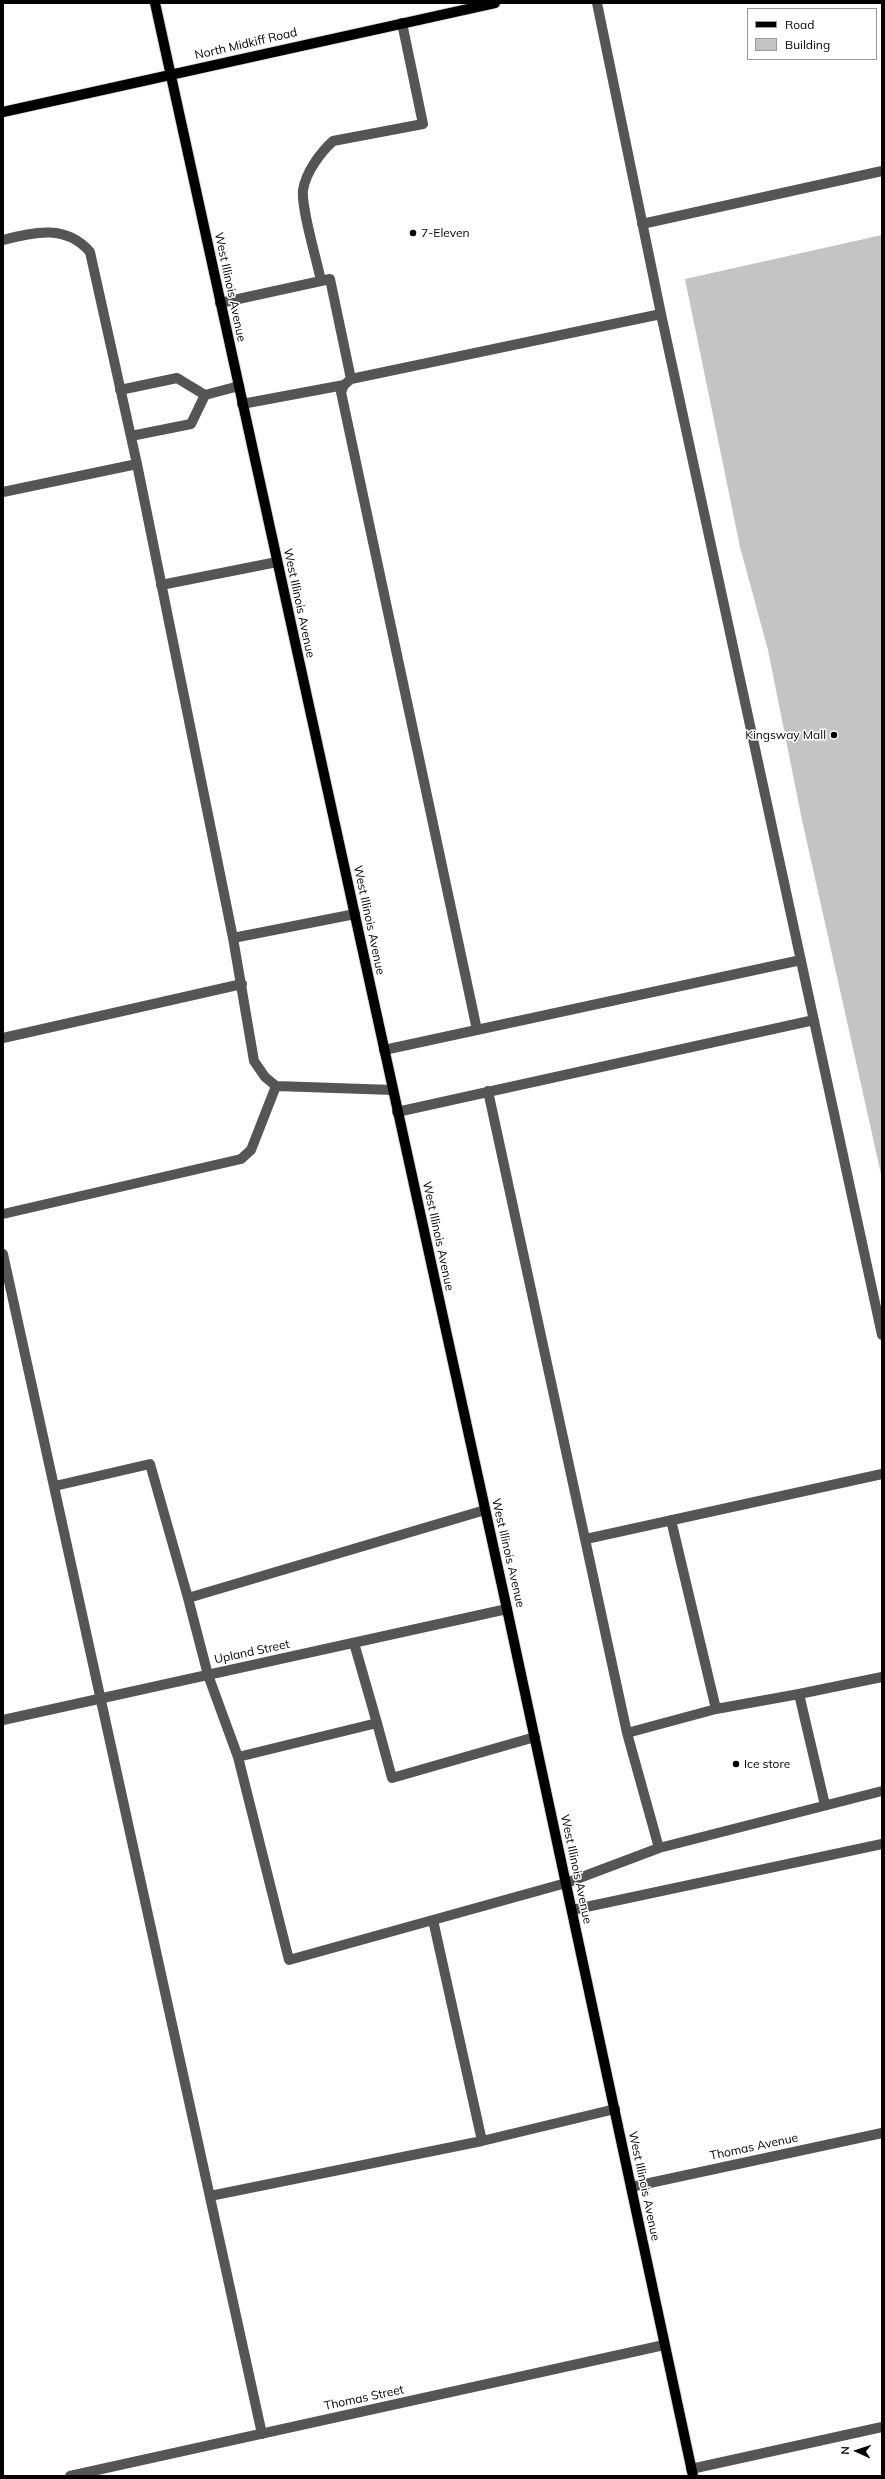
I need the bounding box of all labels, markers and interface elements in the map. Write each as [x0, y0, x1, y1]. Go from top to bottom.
legend [747, 8, 877, 60]
text: Road [785, 17, 814, 32]
street label: North Midkiff Road [193, 25, 299, 63]
text: Building [785, 37, 830, 52]
place label: 7-Eleven [421, 226, 470, 240]
marker: 7-Eleven [408, 228, 418, 238]
street label: West Illinois Avenue [211, 231, 249, 343]
street label: West Illinois Avenue [280, 547, 318, 659]
place label: Kingsway Mall [745, 728, 826, 742]
marker: Kingsway Mall [829, 730, 839, 740]
street label: West Illinois Avenue [350, 864, 388, 976]
street label: West Illinois Avenue [419, 1180, 457, 1292]
street label: West Illinois Avenue [488, 1497, 528, 1609]
street label: Upland Street [213, 1637, 291, 1667]
place label: Ice store [744, 1757, 790, 1771]
marker: Ice store [731, 1759, 741, 1769]
street label: West Illinois Avenue [557, 1813, 595, 1925]
street label: West Illinois Avenue [625, 2130, 663, 2242]
street label: Thomas Avenue [709, 2131, 799, 2163]
street label: Thomas Street [323, 2383, 405, 2413]
north arrow [837, 2431, 877, 2471]
text: N [838, 2446, 852, 2455]

